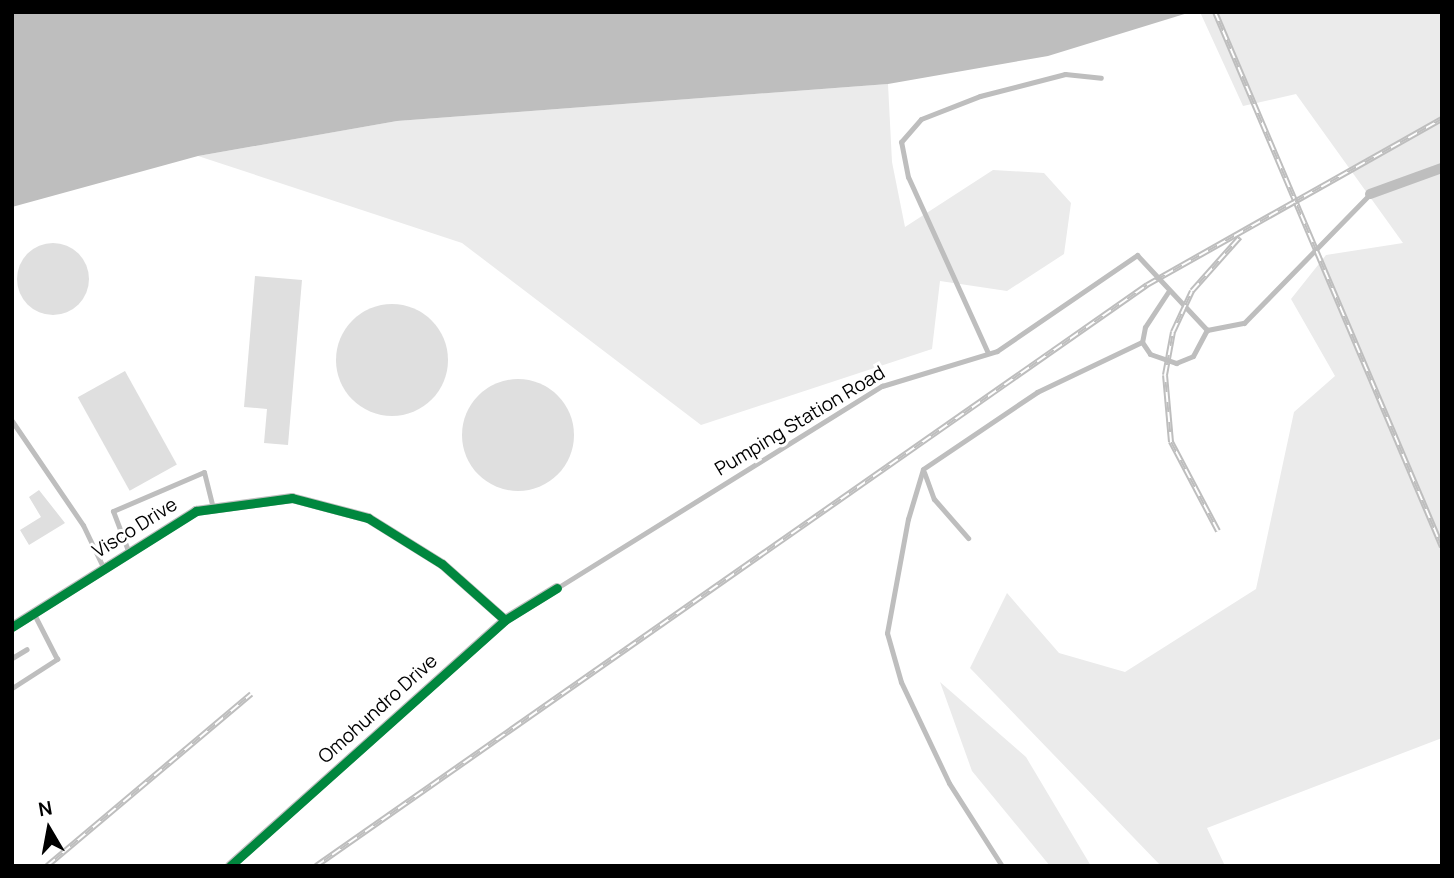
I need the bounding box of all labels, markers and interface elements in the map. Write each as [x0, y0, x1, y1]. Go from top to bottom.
street label: Pumping Station Road [711, 361, 889, 481]
street label: Visco Drive [89, 493, 181, 563]
street label: Omohundro Drive [314, 650, 442, 768]
north arrow [14, 794, 84, 864]
text: N [36, 794, 54, 822]

